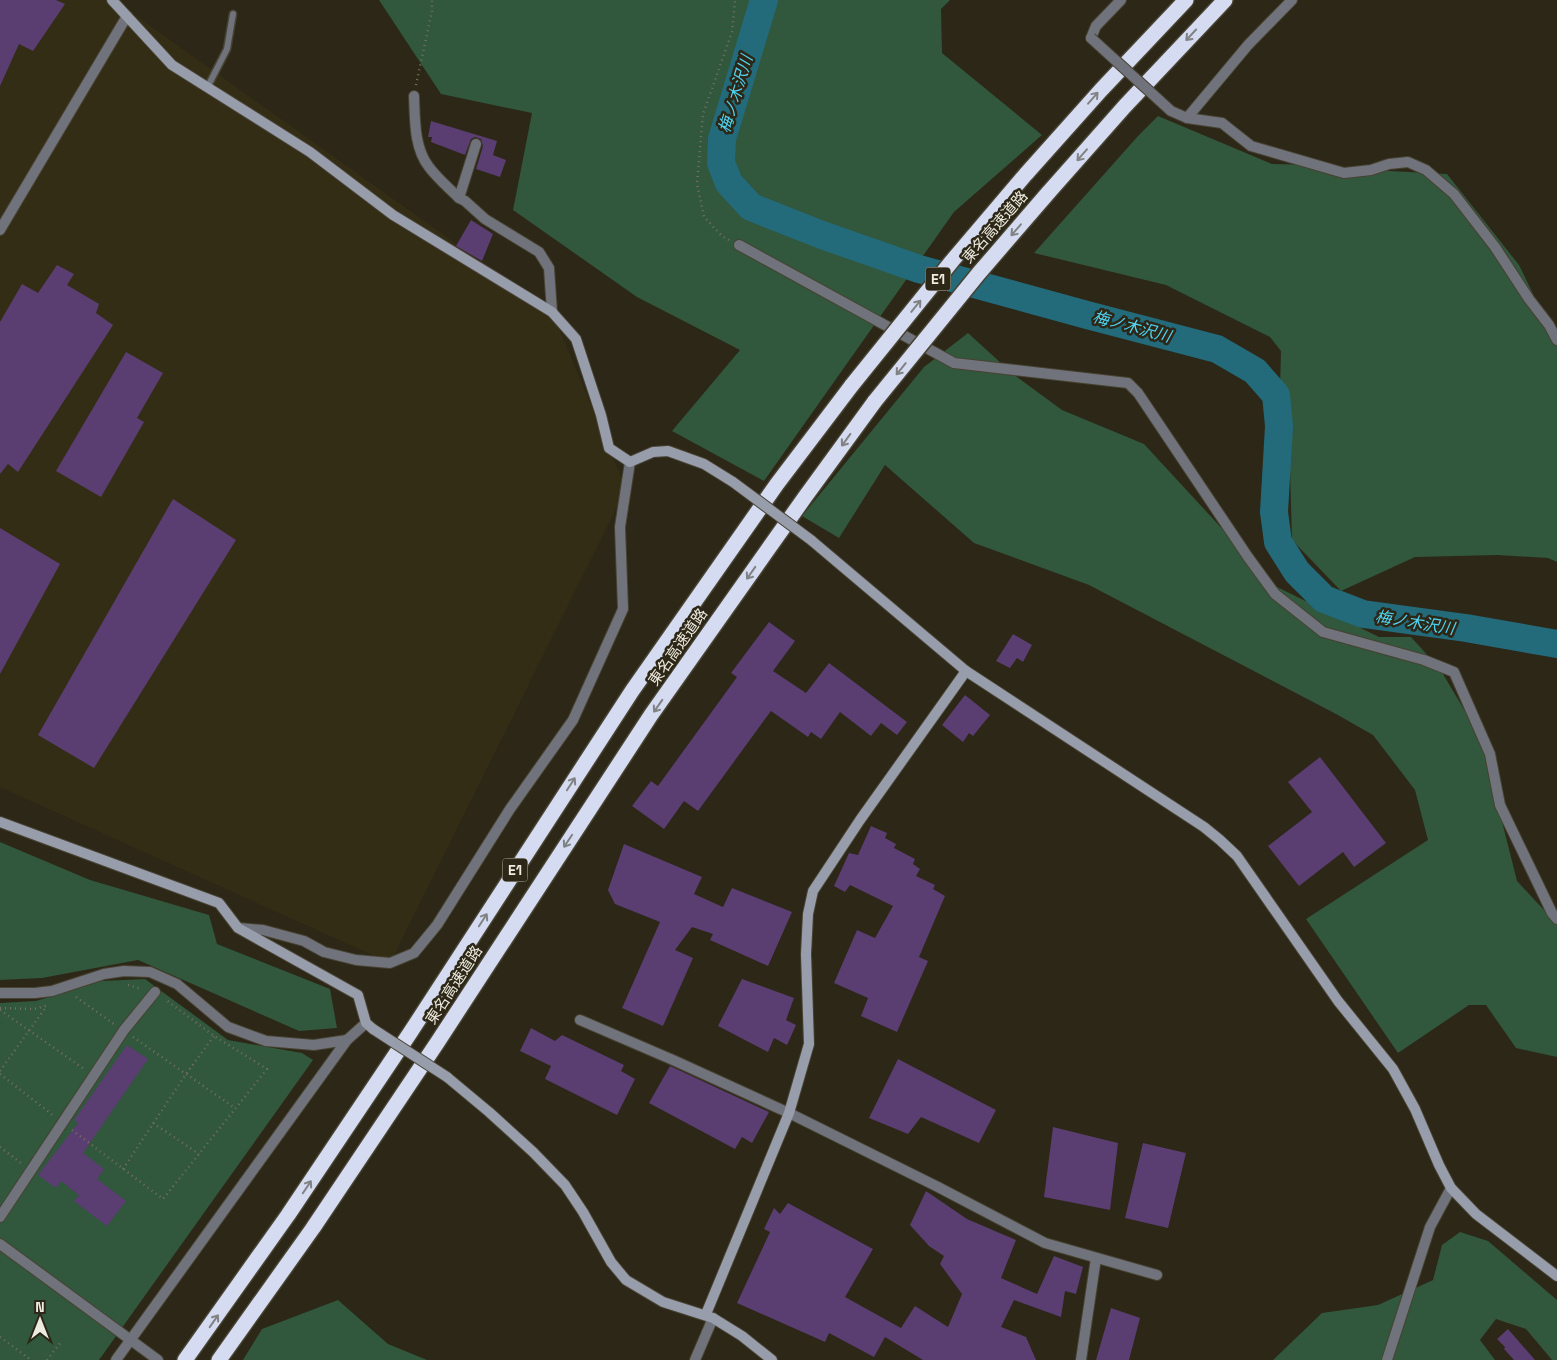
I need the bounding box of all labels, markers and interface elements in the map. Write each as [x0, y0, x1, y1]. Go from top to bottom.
one-way arrow [1185, 28, 1197, 41]
water label: 梅ノ木沢川 [714, 51, 758, 135]
one-way arrow [1087, 92, 1099, 105]
one-way arrow [1076, 148, 1087, 161]
street label: 東名高速道路 [958, 186, 1031, 267]
one-way arrow [1011, 223, 1022, 236]
road number: E1 [926, 268, 950, 290]
one-way arrow [910, 300, 921, 313]
water label: 梅ノ木沢川 [1091, 306, 1175, 347]
one-way arrow [896, 362, 907, 375]
one-way arrow [841, 433, 851, 447]
one-way arrow [746, 565, 756, 579]
street label: 東名高速道路 [644, 604, 711, 689]
water label: 梅ノ木沢川 [1374, 606, 1458, 639]
one-way arrow [653, 698, 663, 712]
one-way arrow [566, 777, 576, 791]
one-way arrow [563, 834, 573, 848]
road number: E1 [502, 858, 528, 882]
one-way arrow [477, 913, 488, 927]
street label: 東名高速道路 [421, 942, 486, 1028]
one-way arrow [302, 1181, 312, 1195]
north arrow [15, 1295, 65, 1345]
text: N [35, 1298, 45, 1316]
one-way arrow [209, 1314, 219, 1328]

